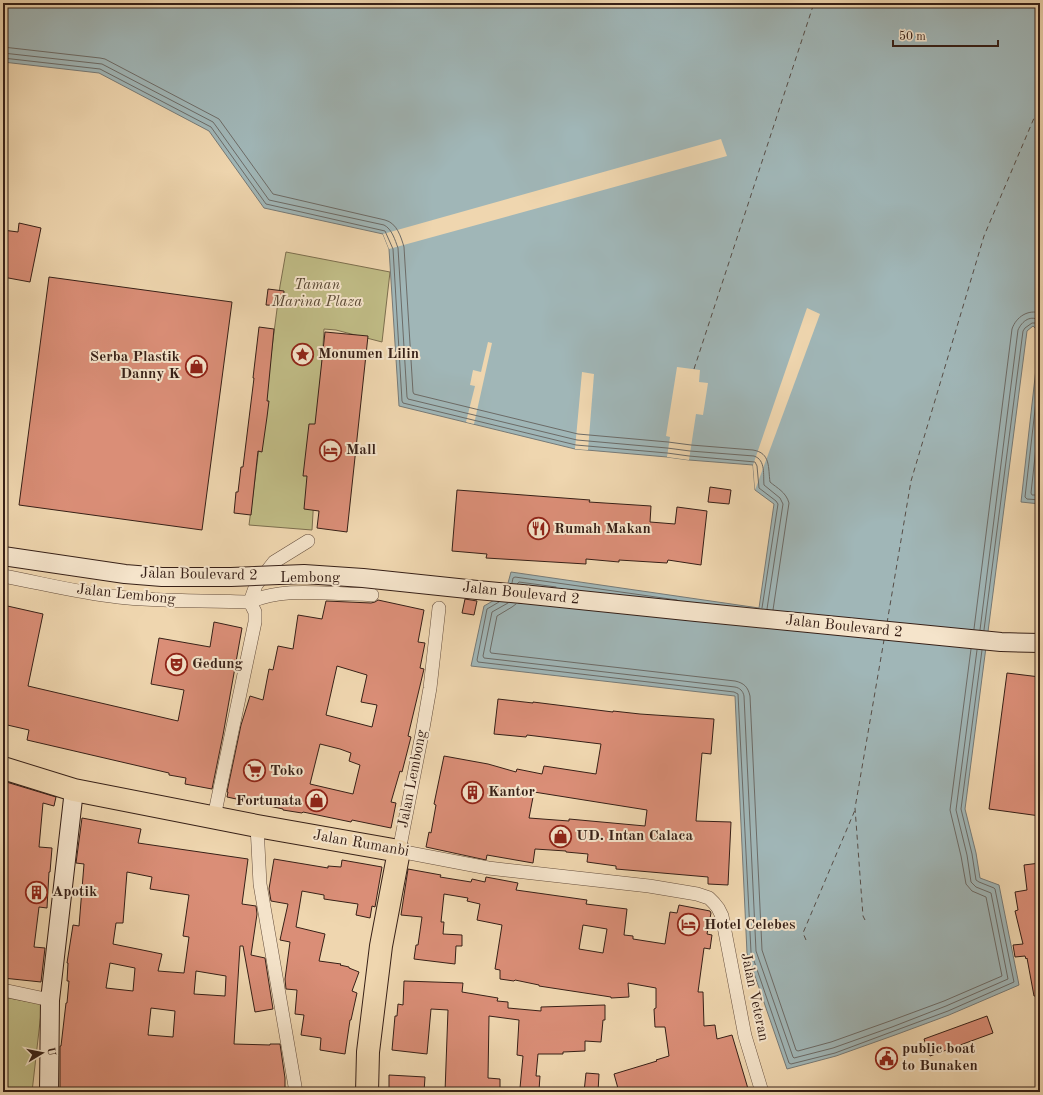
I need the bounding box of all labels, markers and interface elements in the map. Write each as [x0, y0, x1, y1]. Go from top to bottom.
scale bar [893, 22, 998, 48]
text: 50 m [899, 30, 926, 43]
park label: Taman Marina Plaza [271, 278, 362, 310]
place icon: Monumen Lilin [290, 341, 316, 367]
place label: Monumen Lilin [318, 347, 419, 362]
place label: Serba Plastik Danny K [90, 350, 181, 382]
shop icon: Serba Plastik Danny K [183, 353, 209, 379]
hotel icon: Mall [318, 437, 344, 463]
place label: Mall [346, 443, 377, 458]
restaurant icon: Rumah Makan [525, 516, 551, 542]
place label: Rumah Makan [554, 522, 651, 537]
street label: Jalan Boulevard 2 [140, 566, 258, 584]
street label: Lembong [280, 571, 340, 586]
street label: Jalan Boulevard 2 [462, 580, 580, 608]
street label: Jalan Lembong [76, 582, 176, 608]
street label: Jalan Boulevard 2 [785, 613, 903, 641]
theatre icon: Gedung [163, 651, 189, 677]
place label: Gedung [192, 657, 244, 672]
street label: Jalan Lembong [396, 729, 430, 829]
supermarket icon: Toko [241, 758, 267, 784]
place label: Toko [270, 764, 303, 779]
building icon: Kantor [459, 779, 485, 805]
place label: Kantor [488, 785, 536, 800]
shop icon: Fortunata [304, 788, 330, 814]
place label: Fortunata [236, 794, 302, 809]
shop icon: UD. Intan Calaca [548, 823, 574, 849]
street label: Jalan Rumanbi [312, 828, 410, 860]
place label: UD. Intan Calaca [576, 829, 693, 844]
building icon: Apotik [23, 879, 49, 905]
place label: Apotik [52, 885, 98, 900]
hotel icon: Hotel Celebes [675, 912, 701, 938]
place label: Hotel Celebes [704, 918, 795, 933]
street label: Jalan Veteran [737, 951, 771, 1043]
north arrow [22, 1033, 62, 1073]
place label: public boat to Bunaken [902, 1042, 978, 1074]
public building icon: public boat to Bunaken [873, 1045, 899, 1071]
text: U [44, 1046, 57, 1057]

